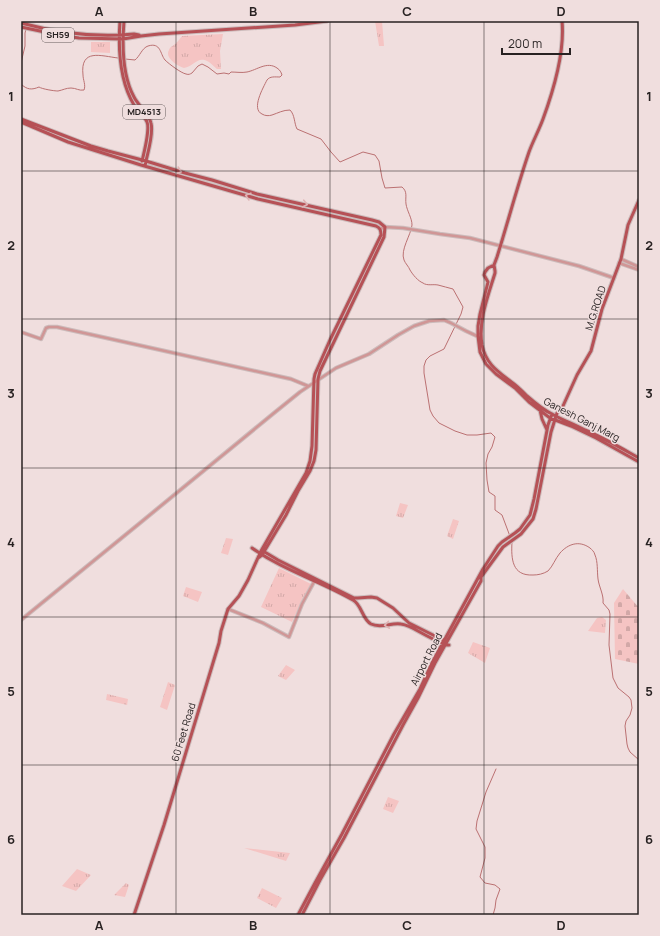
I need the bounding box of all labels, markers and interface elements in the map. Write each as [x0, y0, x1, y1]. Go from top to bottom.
text: A [95, 2, 104, 20]
text: B [249, 2, 257, 20]
text: C [402, 2, 412, 20]
text: D [556, 2, 566, 20]
road number: SH59 [42, 28, 74, 42]
scale bar [502, 30, 570, 56]
text: 200 m [508, 35, 542, 52]
text: 1 [8, 87, 14, 105]
text: 1 [646, 87, 652, 105]
road number: MD4513 [123, 105, 165, 119]
one-way arrow [176, 166, 183, 175]
one-way arrow [245, 192, 252, 201]
one-way arrow [302, 200, 308, 208]
text: 2 [7, 236, 15, 254]
text: 2 [645, 236, 653, 254]
street label: M.G.ROAD [581, 283, 609, 332]
text: 3 [7, 384, 15, 402]
text: 3 [645, 384, 653, 402]
street label: Ganesh Ganj Marg [541, 394, 623, 444]
text: 4 [7, 533, 15, 551]
text: 4 [645, 533, 653, 551]
one-way arrow [384, 620, 390, 629]
street label: Airport Road [407, 630, 445, 688]
text: 5 [7, 682, 15, 700]
text: 5 [645, 682, 653, 700]
street label: 60 Feet Road [167, 701, 199, 763]
text: 6 [7, 830, 15, 848]
text: 6 [645, 830, 653, 848]
text: A [95, 916, 104, 934]
text: B [249, 916, 257, 934]
text: C [402, 916, 412, 934]
text: D [556, 916, 566, 934]

